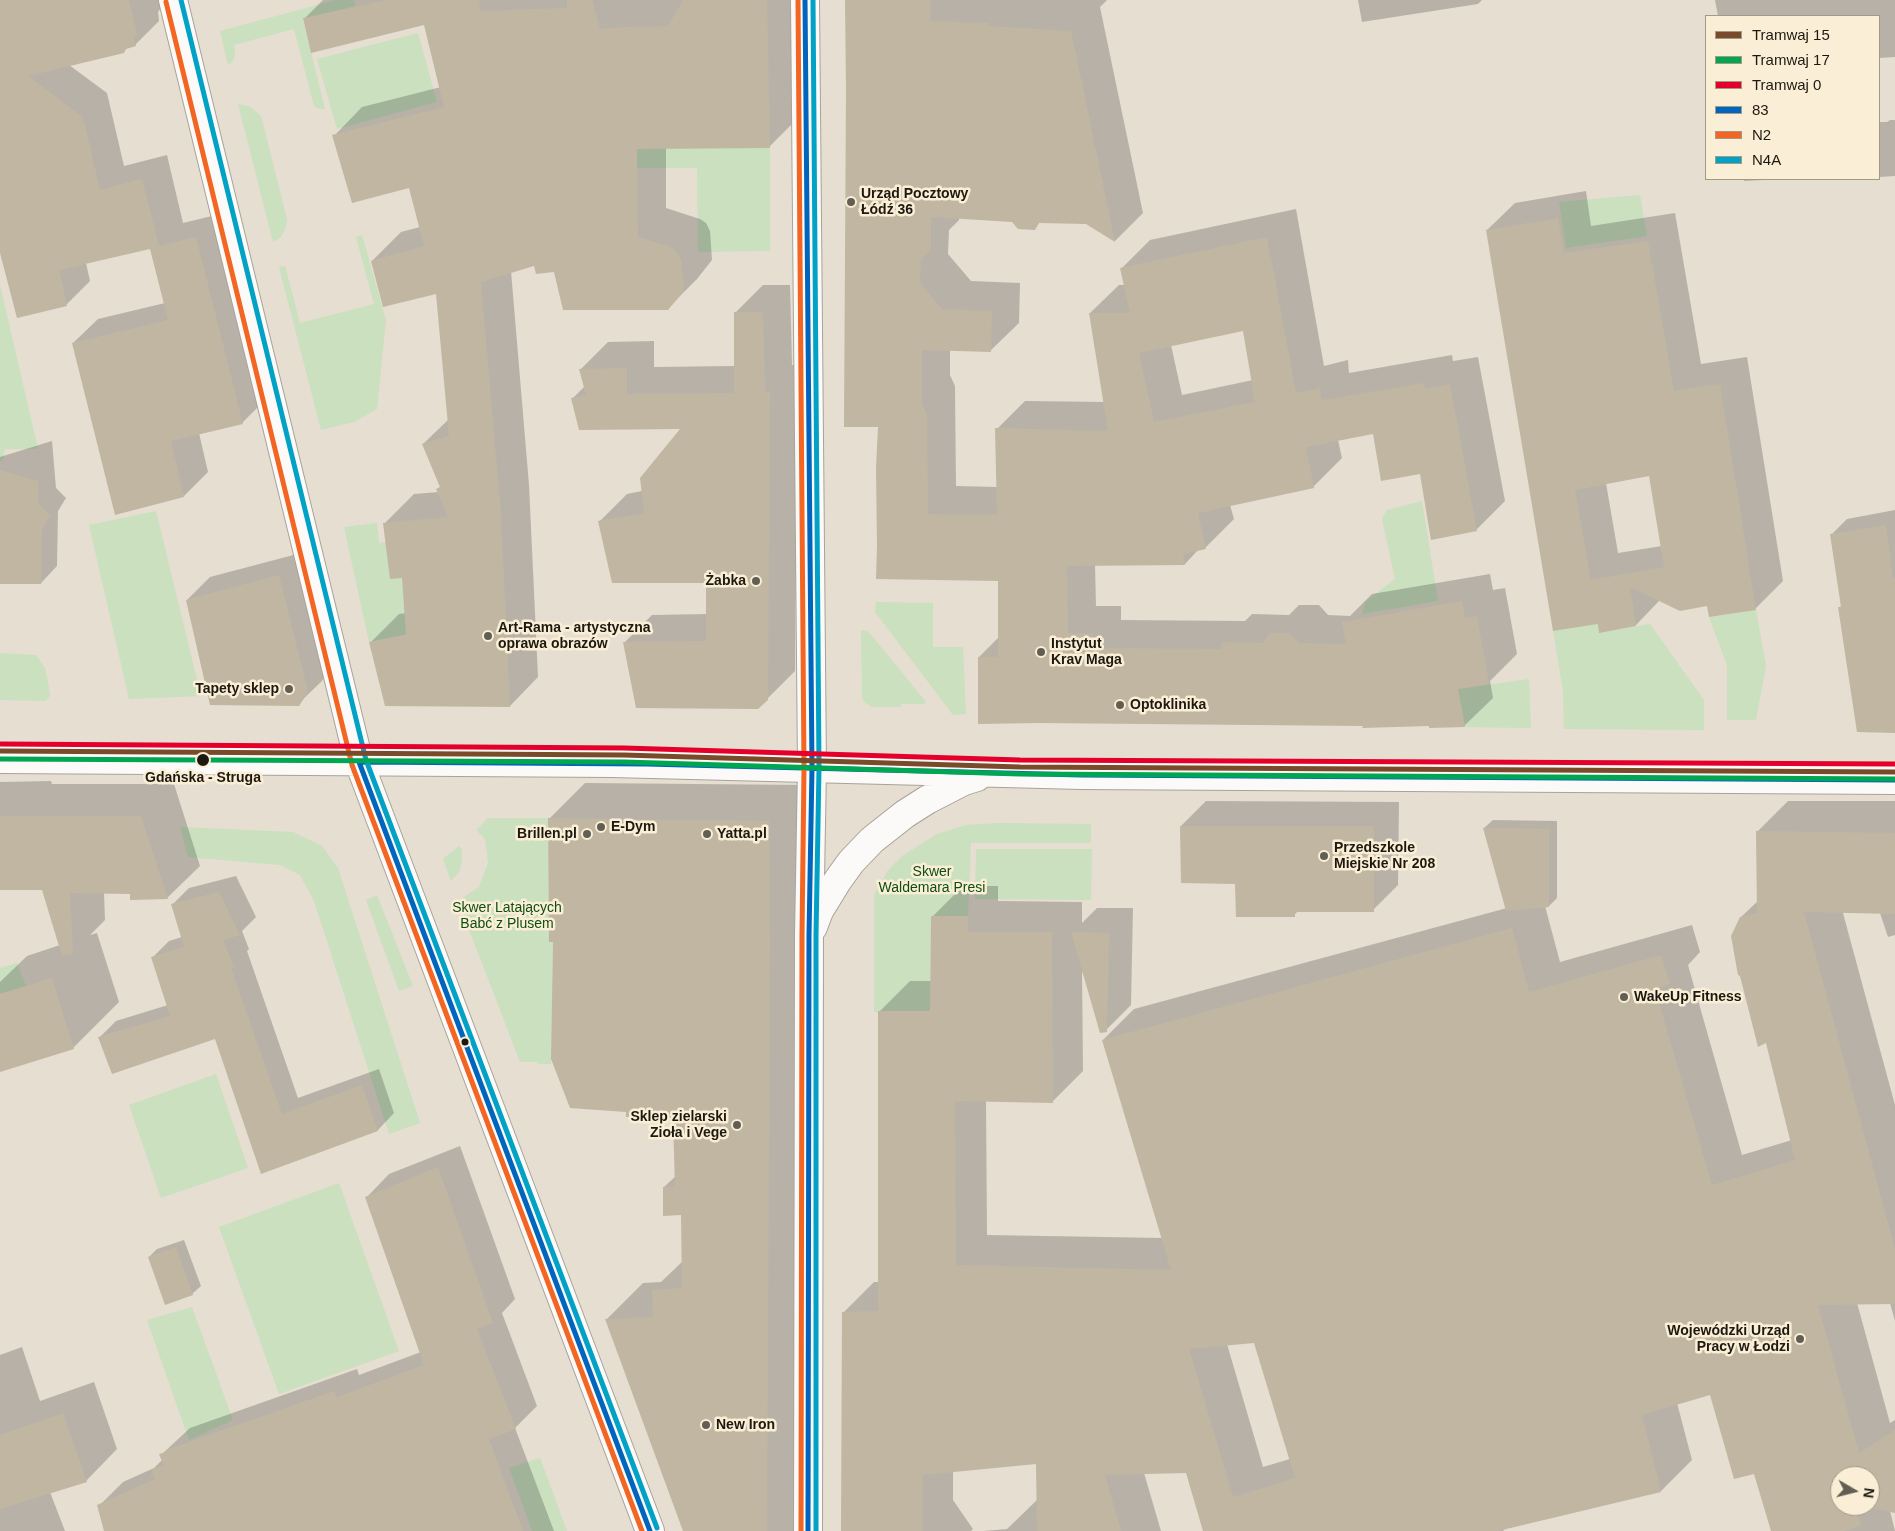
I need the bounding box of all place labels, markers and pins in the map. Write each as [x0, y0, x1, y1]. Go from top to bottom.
place label: Urząd Pocztowy Łódź 36 [861, 186, 968, 218]
marker: Urząd Pocztowy Łódź 36 [845, 196, 857, 208]
place label: Żabka [706, 573, 746, 589]
marker: Żabka [750, 575, 762, 587]
place label: Art-Rama - artystyczna oprawa obrazów [498, 620, 650, 652]
marker: Art-Rama - artystyczna oprawa obrazów [482, 630, 494, 642]
place label: Instytut Krav Maga [1051, 636, 1122, 669]
marker: Instytut Krav Maga [1035, 646, 1047, 658]
place label: Tapety sklep [195, 681, 279, 697]
marker: Tapety sklep [283, 683, 295, 695]
place label: Optoklinika [1130, 697, 1206, 713]
marker: Optoklinika [1114, 699, 1126, 711]
marker: Gdańska - Struga [195, 752, 211, 768]
place label: Gdańska - Struga [145, 770, 261, 786]
place label: E-Dym [611, 819, 655, 835]
marker: E-Dym [595, 821, 607, 833]
place label: Brillen.pl [517, 826, 577, 842]
place label: Yatta.pl [717, 826, 767, 842]
marker: Brillen.pl [581, 828, 593, 840]
marker: Yatta.pl [701, 828, 713, 840]
place label: Przedszkole Miejskie Nr 208 [1334, 840, 1435, 872]
marker: Przedszkole Miejskie Nr 208 [1318, 850, 1330, 862]
place label: WakeUp Fitness [1634, 989, 1742, 1005]
marker: WakeUp Fitness [1618, 991, 1630, 1003]
unlabelled marker [460, 1037, 470, 1047]
place label: Sklep zielarski Zioła i Vege [630, 1109, 727, 1142]
marker: Sklep zielarski Zioła i Vege [731, 1119, 743, 1131]
place label: Wojewódzki Urząd Pracy w Łodzi [1667, 1323, 1790, 1355]
marker: Wojewódzki Urząd Pracy w Łodzi [1794, 1333, 1806, 1345]
place label: New Iron [716, 1417, 775, 1433]
marker: New Iron [700, 1419, 712, 1431]

